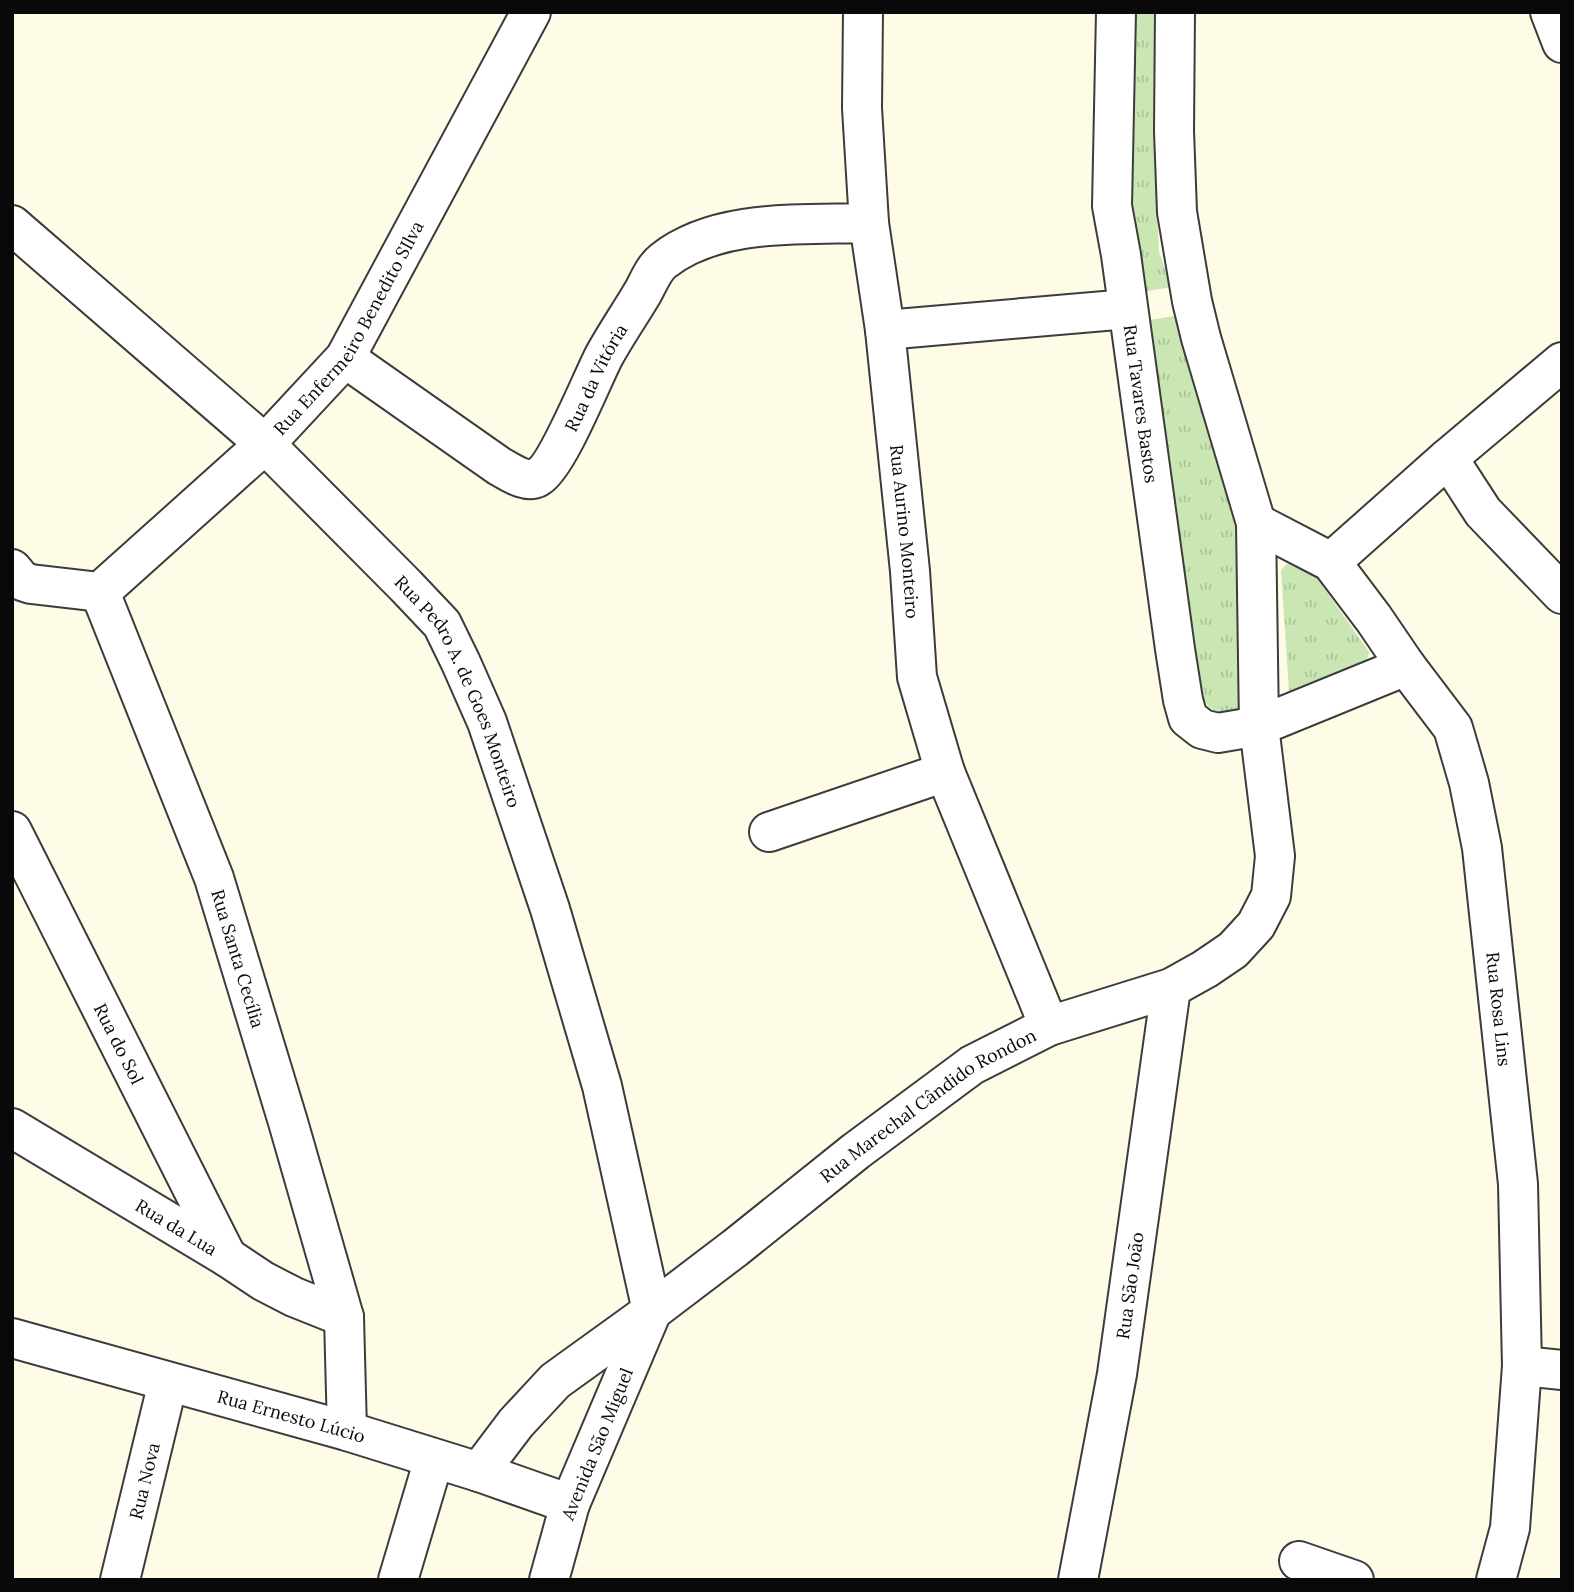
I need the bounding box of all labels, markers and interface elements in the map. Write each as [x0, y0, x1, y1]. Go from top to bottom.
street label: Rua Enfermeiro Benedito SIlva [268, 217, 428, 439]
street label: Rua da Vitória [559, 319, 632, 435]
street label: Rua Tavares Bastos [1119, 323, 1164, 484]
street label: Rua Aurino Monteiro [885, 443, 925, 619]
street label: Rua Pedro A. de Goes Monteiro [390, 570, 526, 810]
street label: Rua Santa Cecília [207, 886, 270, 1031]
street label: Rua Rosa Lins [1482, 951, 1517, 1067]
street label: Rua do Sol [89, 999, 149, 1088]
street label: Rua Marechal Cândido Rondon [815, 1023, 1040, 1187]
street label: Rua da Lua [132, 1193, 222, 1260]
street label: Rua São João [1111, 1231, 1148, 1341]
street label: Avenida São Miguel [556, 1364, 638, 1524]
street label: Rua Ernesto Lúcio [215, 1384, 368, 1448]
street label: Rua Nova [124, 1440, 164, 1522]

